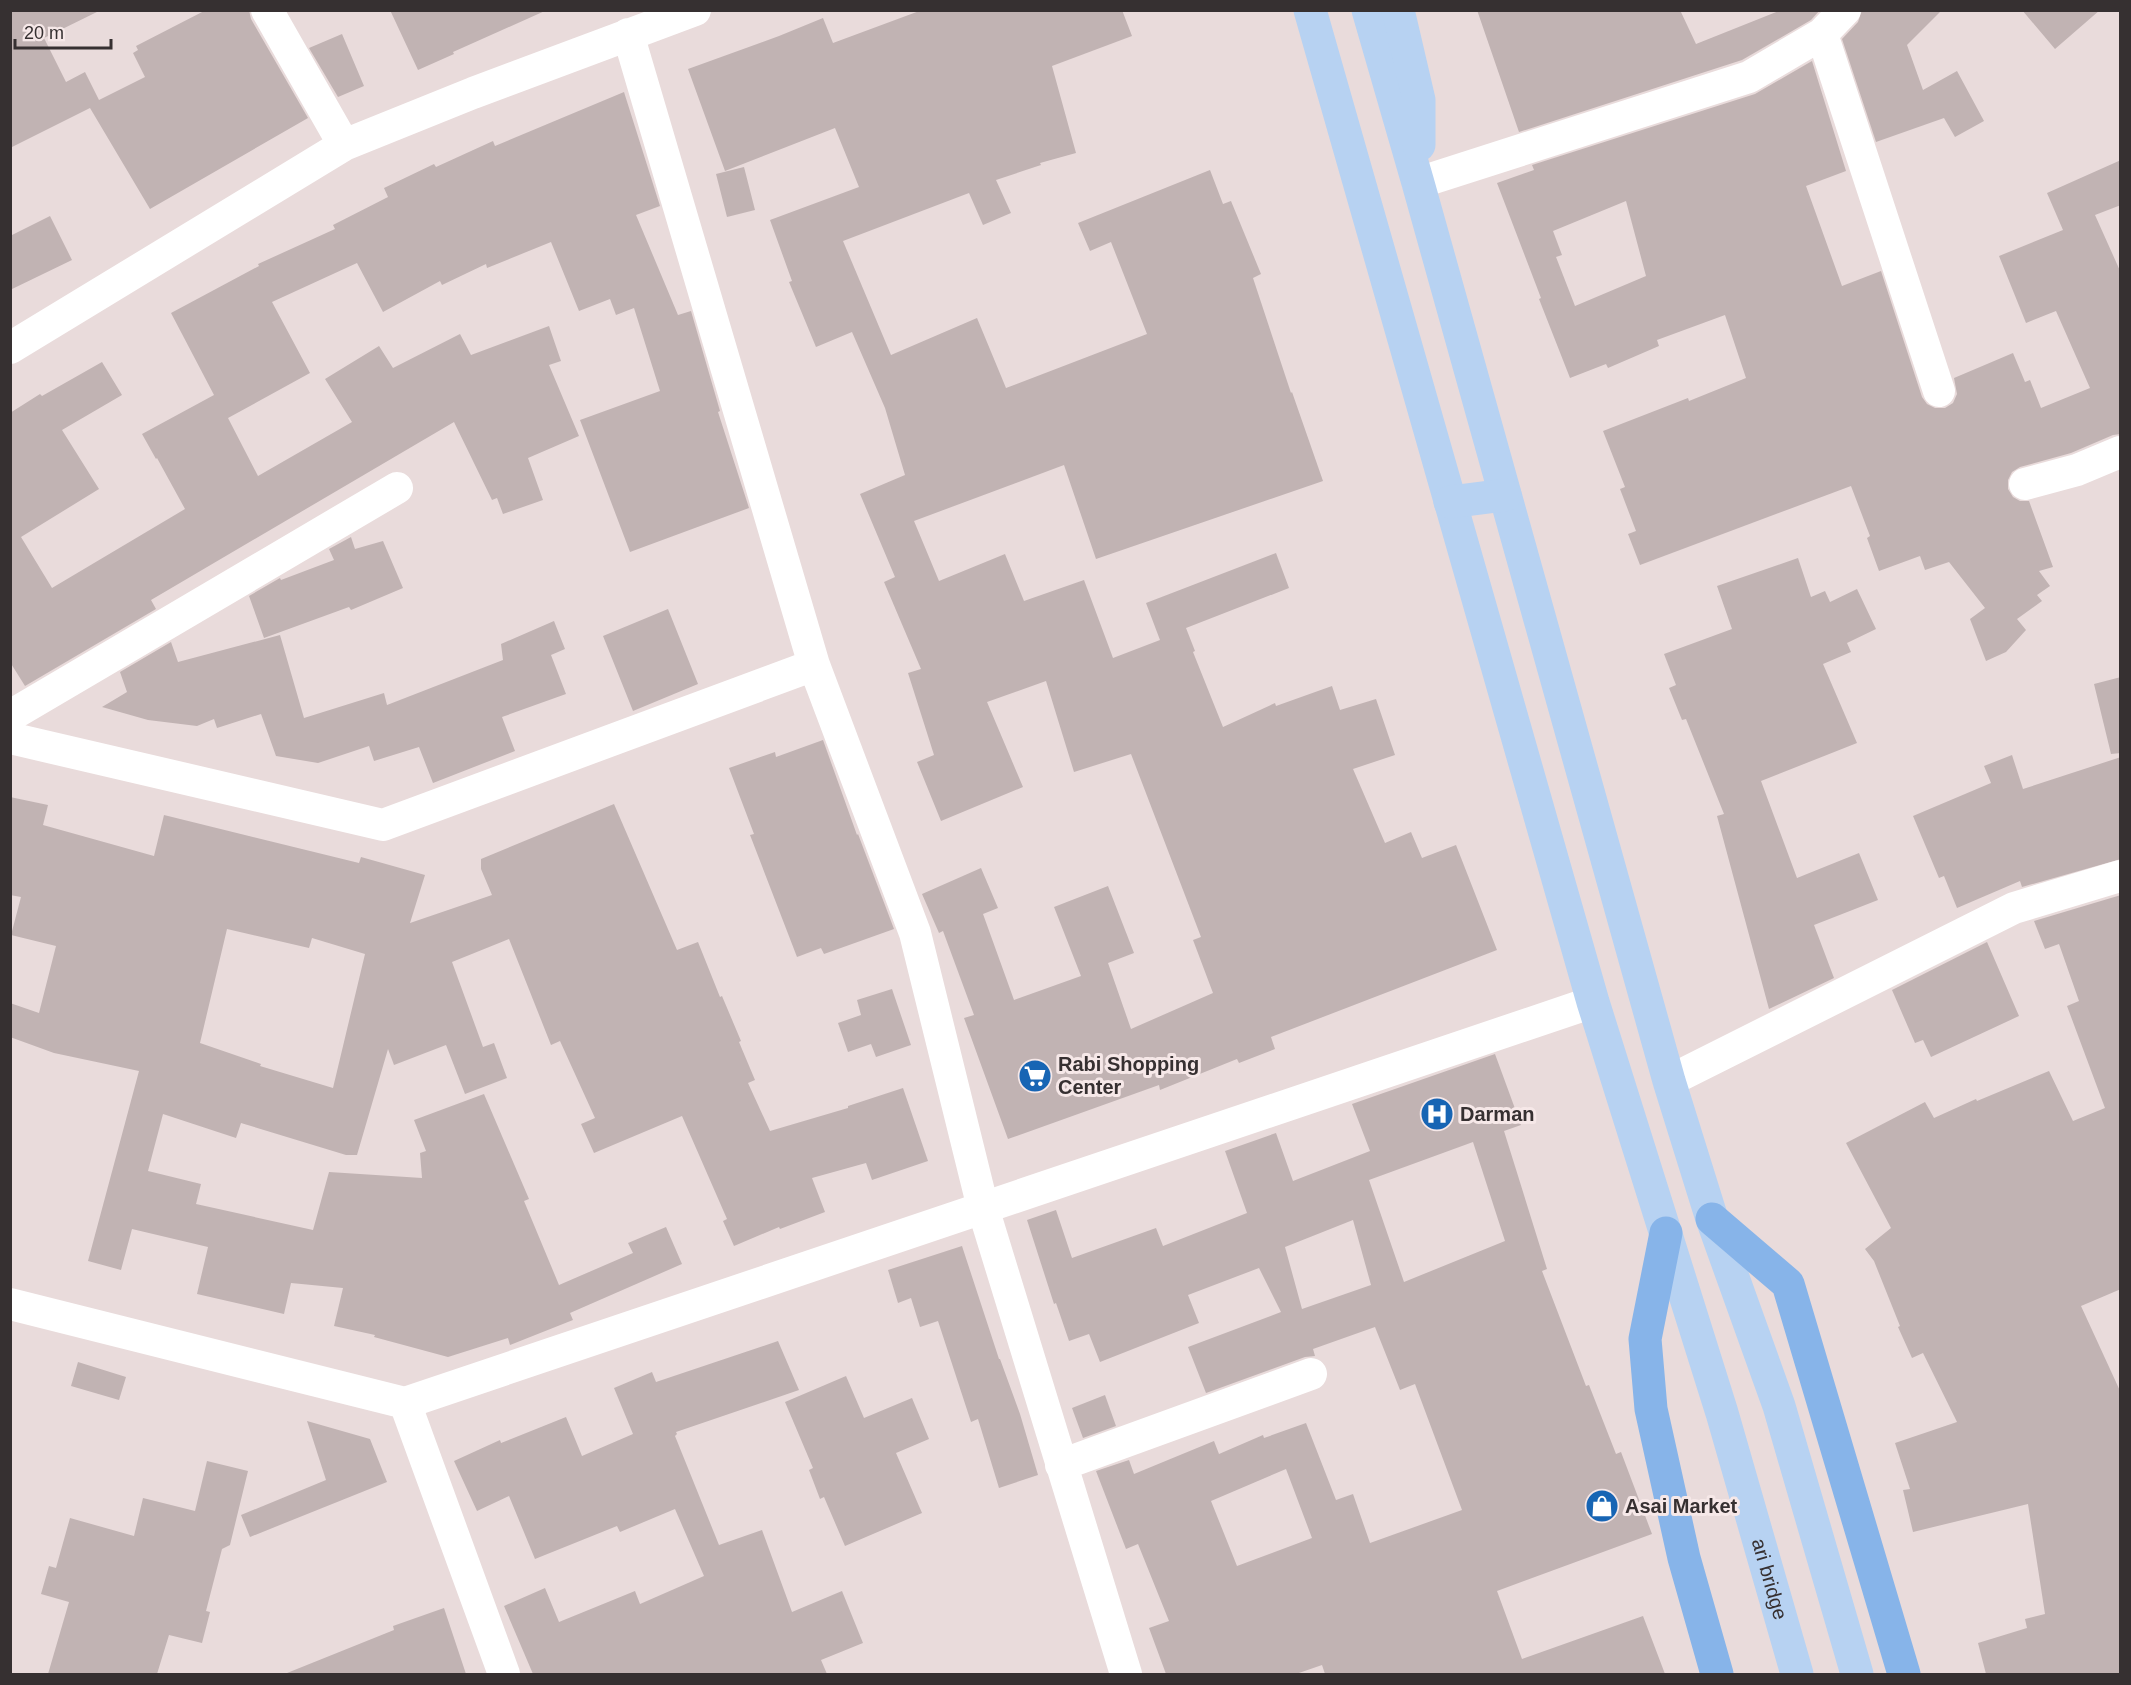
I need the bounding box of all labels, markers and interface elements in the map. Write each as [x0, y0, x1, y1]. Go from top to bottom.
scale bar [15, 12, 111, 50]
text: 20 m [24, 23, 64, 43]
place label: Rabi Shopping Center [1058, 1053, 1199, 1098]
supermarket icon: Rabi Shopping Center [1017, 1058, 1053, 1094]
hospital icon: Darman [1419, 1096, 1455, 1132]
place label: Darman [1460, 1103, 1534, 1125]
shop icon: Asai Market [1584, 1488, 1620, 1524]
place label: Asai Market [1625, 1495, 1738, 1517]
street label: ari bridge [1748, 1536, 1792, 1622]

